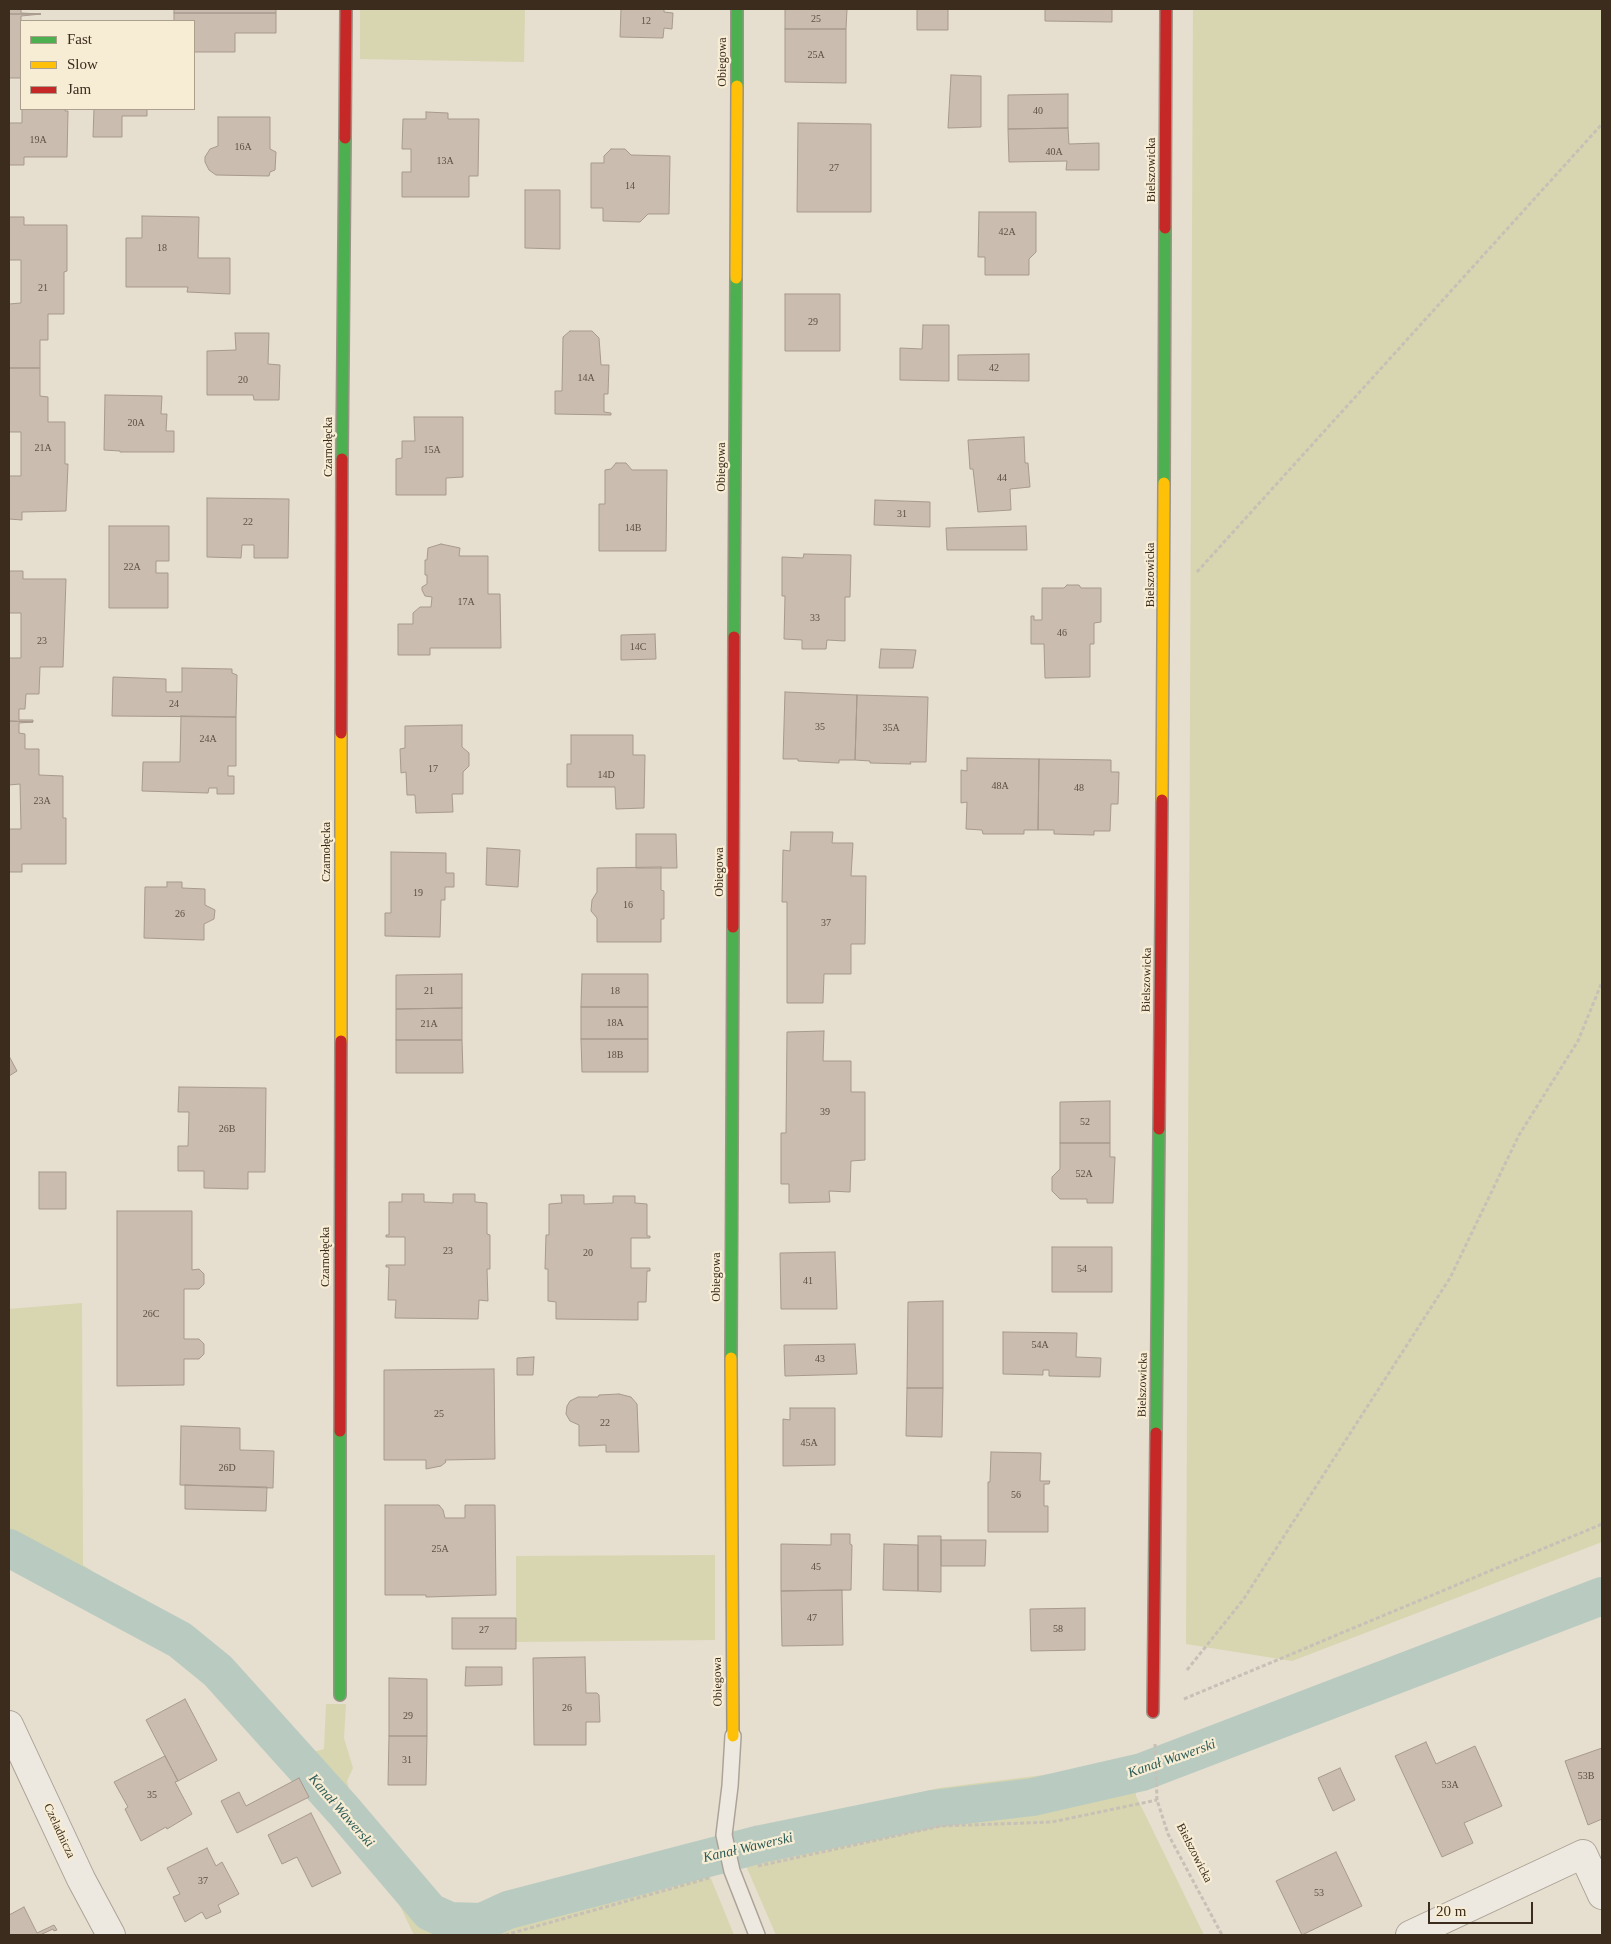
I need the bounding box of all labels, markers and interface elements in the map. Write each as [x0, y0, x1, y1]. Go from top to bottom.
house number: 25 [811, 13, 821, 25]
house number: 12 [641, 15, 651, 27]
legend [20, 20, 195, 110]
text: Fast [67, 31, 92, 47]
street label: Obiegowa [716, 37, 730, 87]
house number: 25A [807, 49, 825, 61]
text: Slow [67, 56, 98, 72]
text: Jam [67, 81, 91, 97]
house number: 40 [1033, 105, 1043, 117]
house number: 19A [29, 134, 47, 146]
street label: Bielszowicka [1145, 138, 1159, 202]
house number: 16A [234, 141, 252, 153]
house number: 40A [1045, 146, 1063, 158]
house number: 13A [436, 155, 454, 167]
house number: 27 [829, 162, 839, 174]
house number: 14 [625, 180, 635, 192]
house number: 42A [998, 226, 1016, 238]
house number: 18 [157, 242, 167, 254]
house number: 21 [38, 282, 48, 294]
house number: 29 [808, 316, 818, 328]
house number: 42 [989, 362, 999, 374]
house number: 14A [577, 372, 595, 384]
house number: 20 [238, 374, 248, 386]
house number: 20A [127, 417, 145, 429]
street label: Czarnołęcka [322, 417, 336, 477]
house number: 21A [34, 442, 52, 454]
street label: Obiegowa [715, 442, 729, 492]
house number: 15A [423, 444, 441, 456]
house number: 44 [997, 472, 1007, 484]
house number: 31 [897, 508, 907, 520]
house number: 22 [243, 516, 253, 528]
house number: 14B [625, 522, 641, 534]
street label: Bielszowicka [1144, 543, 1158, 607]
house number: 22A [123, 561, 141, 573]
house number: 17A [457, 596, 475, 608]
house number: 33 [810, 612, 820, 624]
house number: 46 [1057, 627, 1067, 639]
house number: 23 [37, 635, 47, 647]
house number: 14C [630, 641, 646, 653]
house number: 24 [169, 698, 179, 710]
house number: 35 [815, 721, 825, 733]
house number: 35A [882, 722, 900, 734]
house number: 24A [199, 733, 217, 745]
house number: 17 [428, 763, 438, 775]
house number: 14D [597, 769, 615, 781]
house number: 48A [991, 780, 1009, 792]
house number: 48 [1074, 782, 1084, 794]
house number: 23A [33, 795, 51, 807]
street label: Czarnołęcka [320, 822, 334, 882]
street label: Obiegowa [713, 847, 727, 897]
house number: 19 [413, 887, 423, 899]
house number: 16 [623, 899, 633, 911]
house number: 26 [175, 908, 185, 920]
house number: 37 [821, 917, 831, 929]
street label: Bielszowicka [1139, 948, 1155, 1012]
house number: 21 [424, 985, 434, 997]
house number: 18 [610, 985, 620, 997]
house number: 18A [606, 1017, 624, 1029]
house number: 21A [420, 1018, 438, 1030]
house number: 18B [607, 1049, 623, 1061]
house number: 39 [820, 1106, 830, 1118]
house number: 52 [1080, 1116, 1090, 1128]
house number: 26B [219, 1123, 235, 1135]
house number: 52A [1075, 1168, 1093, 1180]
street label: Czarnołęcka [319, 1227, 333, 1287]
house number: 23 [443, 1245, 453, 1257]
house number: 20 [583, 1247, 593, 1259]
street label: Obiegowa [710, 1252, 724, 1302]
house number: 54 [1077, 1263, 1087, 1275]
house number: 41 [803, 1275, 813, 1287]
house number: 26C [143, 1308, 159, 1320]
house number: 54A [1031, 1339, 1049, 1351]
house number: 43 [815, 1353, 825, 1365]
street label: Bielszowicka [1135, 1353, 1151, 1417]
house number: 25 [434, 1408, 444, 1420]
house number: 22 [600, 1417, 610, 1429]
house number: 45A [800, 1437, 818, 1449]
house number: 26D [218, 1462, 236, 1474]
house number: 56 [1011, 1489, 1021, 1501]
house number: 25A [431, 1543, 449, 1555]
house number: 45 [811, 1561, 821, 1573]
house number: 47 [807, 1612, 817, 1624]
house number: 58 [1053, 1623, 1063, 1635]
house number: 27 [479, 1624, 489, 1636]
street label: Obiegowa [710, 1657, 726, 1707]
house number: 26 [562, 1702, 572, 1714]
house number: 29 [403, 1710, 413, 1722]
water label: Kanał Wawerski [1126, 1736, 1218, 1782]
house number: 31 [402, 1754, 412, 1766]
house number: 53B [1578, 1770, 1594, 1782]
water label: Kanał Wawerski [305, 1771, 377, 1851]
house number: 53A [1441, 1779, 1459, 1791]
house number: 35 [147, 1789, 157, 1801]
street label: Czeladnicza [40, 1801, 78, 1861]
street label: Bielszowicka [1173, 1821, 1215, 1885]
water label: Kanał Wawerski [701, 1830, 795, 1866]
house number: 37 [198, 1875, 208, 1887]
house number: 53 [1314, 1887, 1324, 1899]
scale bar [1431, 1892, 1536, 1924]
text: 20 m [1436, 1903, 1466, 1919]

